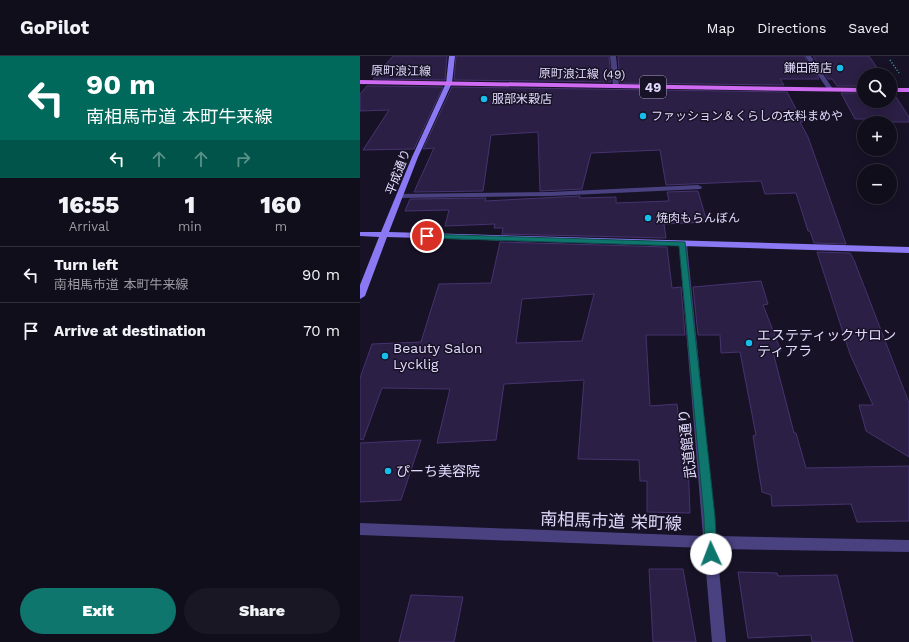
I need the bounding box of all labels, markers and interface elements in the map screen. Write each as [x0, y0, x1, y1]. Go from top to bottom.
text: GoPilot [20, 16, 89, 39]
text: Map [707, 20, 735, 36]
text: Directions [757, 20, 826, 36]
text: Saved [848, 20, 889, 36]
place label: 鎌田商店 [784, 61, 832, 75]
street label: 原町浪江線 [371, 63, 431, 79]
marker: 鎌田商店 [835, 63, 845, 73]
street label: 原町浪江線 (49) [539, 66, 625, 82]
text: 90 m [86, 68, 156, 101]
map controls [857, 68, 897, 204]
button: search [857, 68, 897, 108]
icon: left [20, 72, 72, 124]
road number: 49 [640, 76, 666, 98]
place label: 服部米穀店 [492, 92, 552, 106]
marker: 服部米穀店 [479, 94, 489, 104]
text: 南相馬市道 本町牛来線 [86, 106, 272, 127]
place label: ファッション＆くらしの衣料まめや [651, 109, 843, 123]
marker: ファッション＆くらしの衣料まめや [638, 111, 648, 121]
button: + [857, 116, 897, 156]
street label: 平成通り [383, 147, 413, 197]
icon: left [106, 148, 128, 170]
icon: ahead [148, 148, 170, 170]
icon: ahead [190, 148, 212, 170]
icon: right [232, 148, 254, 170]
button: − [857, 164, 897, 204]
text: 16:55 [59, 191, 119, 219]
text: 1 [184, 191, 195, 219]
text: 160 [260, 191, 301, 219]
place label: 焼肉もらんぼん [656, 211, 740, 225]
marker: 焼肉もらんぼん [643, 213, 653, 223]
text: Arrival [69, 219, 109, 234]
text: min [178, 219, 202, 234]
text: m [275, 219, 287, 234]
pin [410, 219, 444, 253]
icon: arrive [416, 225, 438, 247]
text: Turn left [54, 256, 118, 274]
icon: left [20, 264, 42, 286]
text: 90 m [302, 266, 340, 284]
text: 南相馬市道 本町牛来線 [54, 277, 188, 292]
icon: arrive [20, 320, 42, 342]
text: Arrive at destination [54, 322, 206, 340]
text: 70 m [303, 322, 340, 340]
place label: エステティックサロン ティアラ [757, 327, 896, 359]
marker: エステティックサロン ティアラ [744, 338, 754, 348]
place label: Beauty Salon Lycklig [393, 340, 482, 372]
marker: Beauty Salon Lycklig [380, 351, 390, 361]
street label: 武道館通り [675, 408, 699, 480]
place label: ぴーち美容院 [396, 463, 480, 479]
marker: ぴーち美容院 [383, 466, 393, 476]
street label: 南相馬市道 栄町線 [540, 509, 682, 533]
position arrow [690, 533, 732, 575]
button: Exit [20, 588, 176, 634]
button: Share [184, 588, 340, 634]

